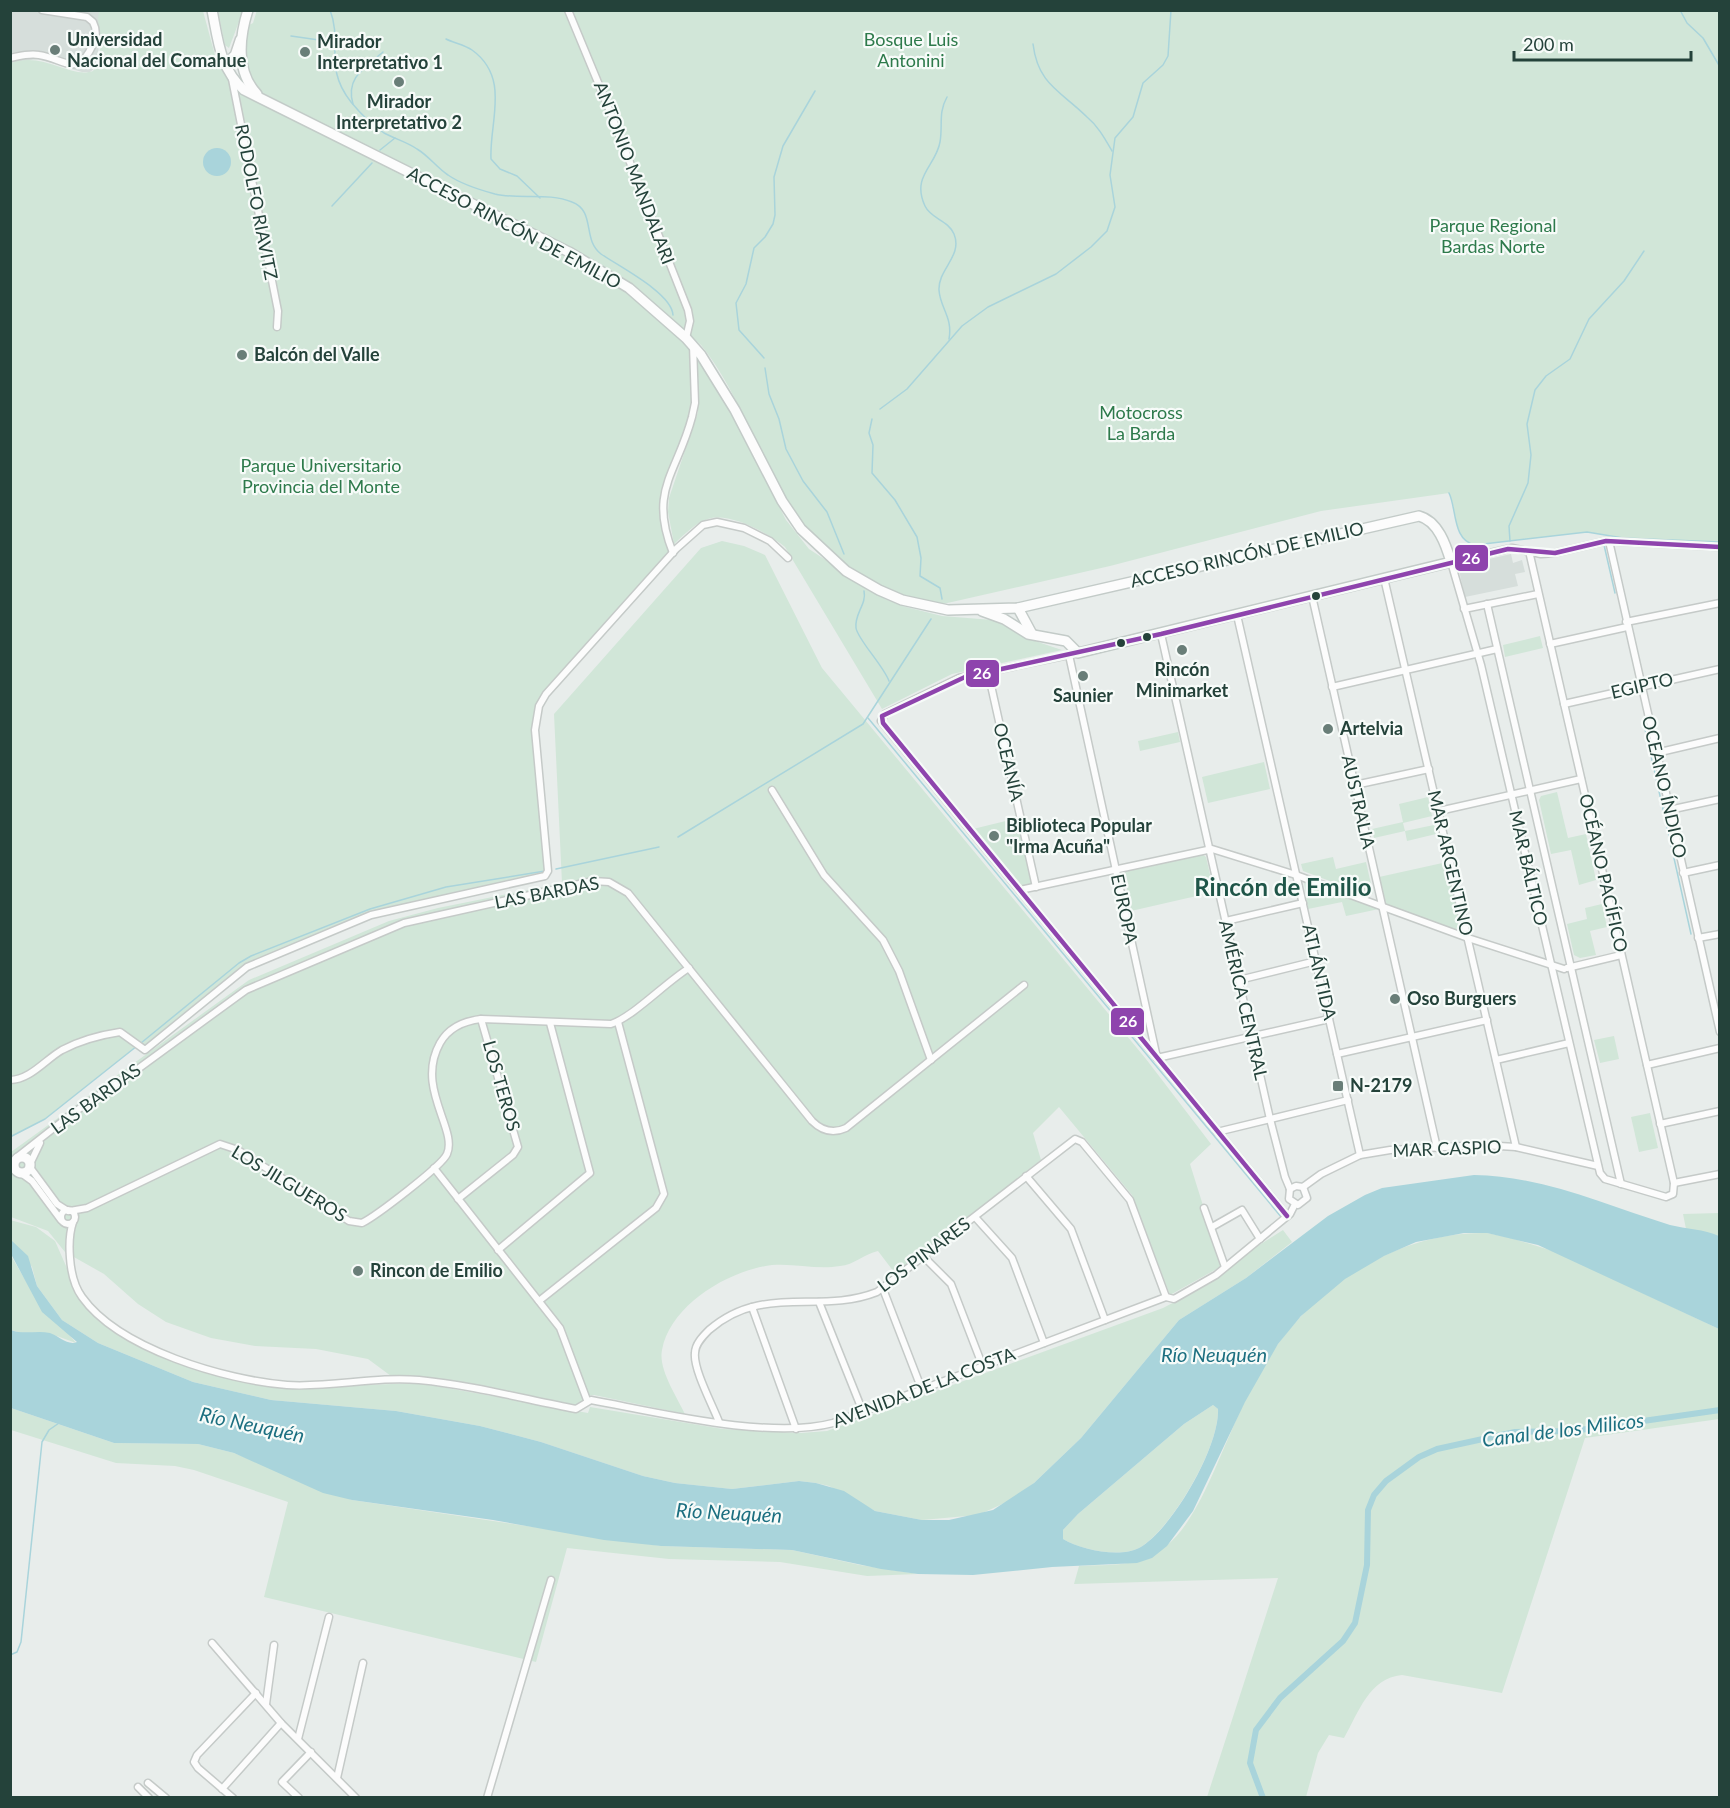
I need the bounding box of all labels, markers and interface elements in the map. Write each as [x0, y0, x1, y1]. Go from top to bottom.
scale bar [1514, 24, 1691, 62]
place label: Universidad Nacional del Comahue [67, 28, 247, 71]
park label: Bosque Luis Antonini [864, 28, 959, 71]
place label: Mirador Interpretativo 1 [317, 30, 443, 73]
text: 200 m [1523, 33, 1574, 55]
marker: Universidad Nacional del Comahue [48, 43, 62, 57]
marker: Mirador Interpretativo 1 [298, 45, 312, 59]
marker: Mirador Interpretativo 2 [392, 75, 406, 89]
street label: ANTONIO MANDALARI [590, 78, 680, 267]
place label: Mirador Interpretativo 2 [336, 90, 462, 133]
street label: RODOLFO RIAVITZ [231, 122, 283, 282]
street label: ACCESO RINCÓN DE EMILIO [404, 161, 625, 293]
park label: Parque Regional Bardas Norte [1429, 214, 1557, 257]
place label: Balcón del Valle [254, 343, 380, 365]
marker: Balcón del Valle [235, 348, 249, 362]
park label: Motocross La Barda [1099, 401, 1183, 444]
park label: Parque Universitario Provincia del Monte [241, 454, 401, 497]
street label: ACCESO RINCÓN DE EMILIO [1128, 516, 1366, 592]
line badge: 26 [1454, 544, 1489, 572]
text: 26 [1462, 548, 1480, 567]
unlabelled marker [1310, 590, 1322, 602]
unlabelled marker [1141, 631, 1153, 643]
unlabelled marker [1115, 637, 1127, 649]
marker: Rincón Minimarket [1175, 643, 1189, 657]
place label: Rincón Minimarket [1136, 658, 1229, 701]
line badge: 26 [965, 659, 1000, 688]
text: 26 [973, 663, 991, 682]
street label: EGIPTO [1608, 667, 1675, 703]
marker: Saunier [1076, 669, 1090, 683]
place label: Saunier [1053, 684, 1113, 706]
street label: OCEANO ÍNDICO [1638, 713, 1692, 860]
place label: Artelvia [1339, 717, 1403, 739]
street label: OCEANÍA [989, 720, 1029, 804]
marker: Artelvia [1321, 722, 1335, 736]
street label: AUSTRALIA [1338, 753, 1381, 852]
street label: MAR ARGENTINO [1424, 788, 1478, 938]
street label: OCÉANO PACÍFICO [1575, 791, 1633, 954]
street label: MAR BÁLTICO [1505, 808, 1553, 928]
place label: Biblioteca Popular "Irma Acuña" [1006, 814, 1152, 857]
marker: Biblioteca Popular "Irma Acuña" [987, 829, 1001, 843]
street label: LAS BARDAS [493, 871, 601, 913]
street label: EUROPA [1107, 872, 1143, 947]
district label: Rincón de Emilio [1194, 872, 1372, 901]
street label: AMÉRICA CENTRAL [1215, 918, 1273, 1082]
street label: ATLÁNTIDA [1298, 922, 1342, 1023]
place label: Oso Burguers [1407, 987, 1516, 1009]
marker: Oso Burguers [1388, 992, 1402, 1006]
line badge: 26 [1110, 1007, 1145, 1036]
text: 26 [1119, 1011, 1137, 1030]
street label: LOS TEROS [479, 1038, 525, 1134]
street label: LAS BARDAS [46, 1058, 145, 1138]
place label: N-2179 [1350, 1074, 1412, 1096]
marker: N-2179 [1331, 1079, 1345, 1093]
street label: MAR CASPIO [1392, 1135, 1502, 1161]
street label: LOS JILGUEROS [228, 1140, 351, 1226]
street label: LOS PINARES [873, 1212, 974, 1296]
place label: Rincon de Emilio [370, 1259, 503, 1281]
marker: Rincon de Emilio [351, 1264, 365, 1278]
street label: AVENIDA DE LA COSTA [829, 1342, 1019, 1432]
water label: Río Neuquén [1161, 1342, 1267, 1366]
water label: Río Neuquén [198, 1401, 307, 1447]
water label: Canal de los Milicos [1480, 1407, 1645, 1451]
water label: Río Neuquén [675, 1497, 783, 1527]

